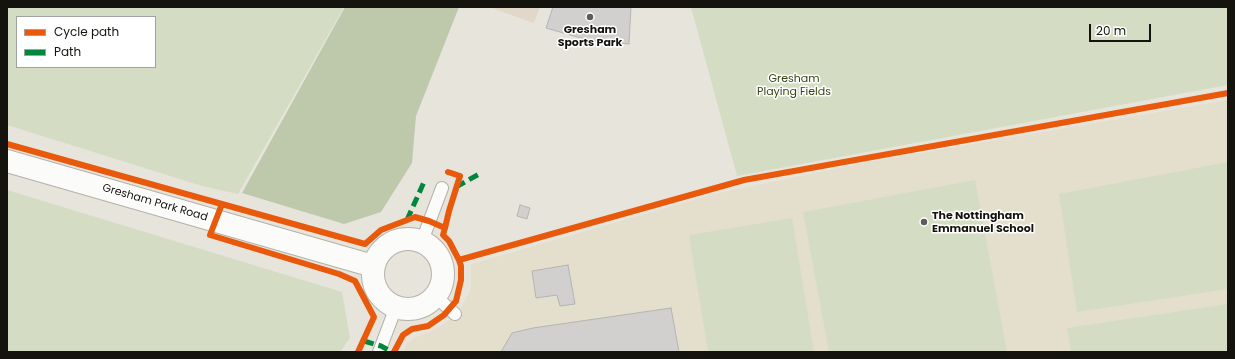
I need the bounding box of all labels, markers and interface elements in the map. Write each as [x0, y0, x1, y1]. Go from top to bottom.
marker: Gresham Sports Park [585, 12, 595, 22]
legend [16, 16, 156, 68]
scale bar [1091, 16, 1153, 42]
text: 20 m [1096, 22, 1126, 39]
text: Cycle path [54, 23, 119, 40]
place label: Gresham Sports Park [558, 23, 622, 49]
text: Path [54, 43, 81, 60]
park label: Gresham Playing Fields [757, 72, 831, 98]
street label: Gresham Park Road [101, 182, 209, 224]
place label: The Nottingham Emmanuel School [932, 209, 1034, 235]
marker: The Nottingham Emmanuel School [919, 217, 929, 227]

